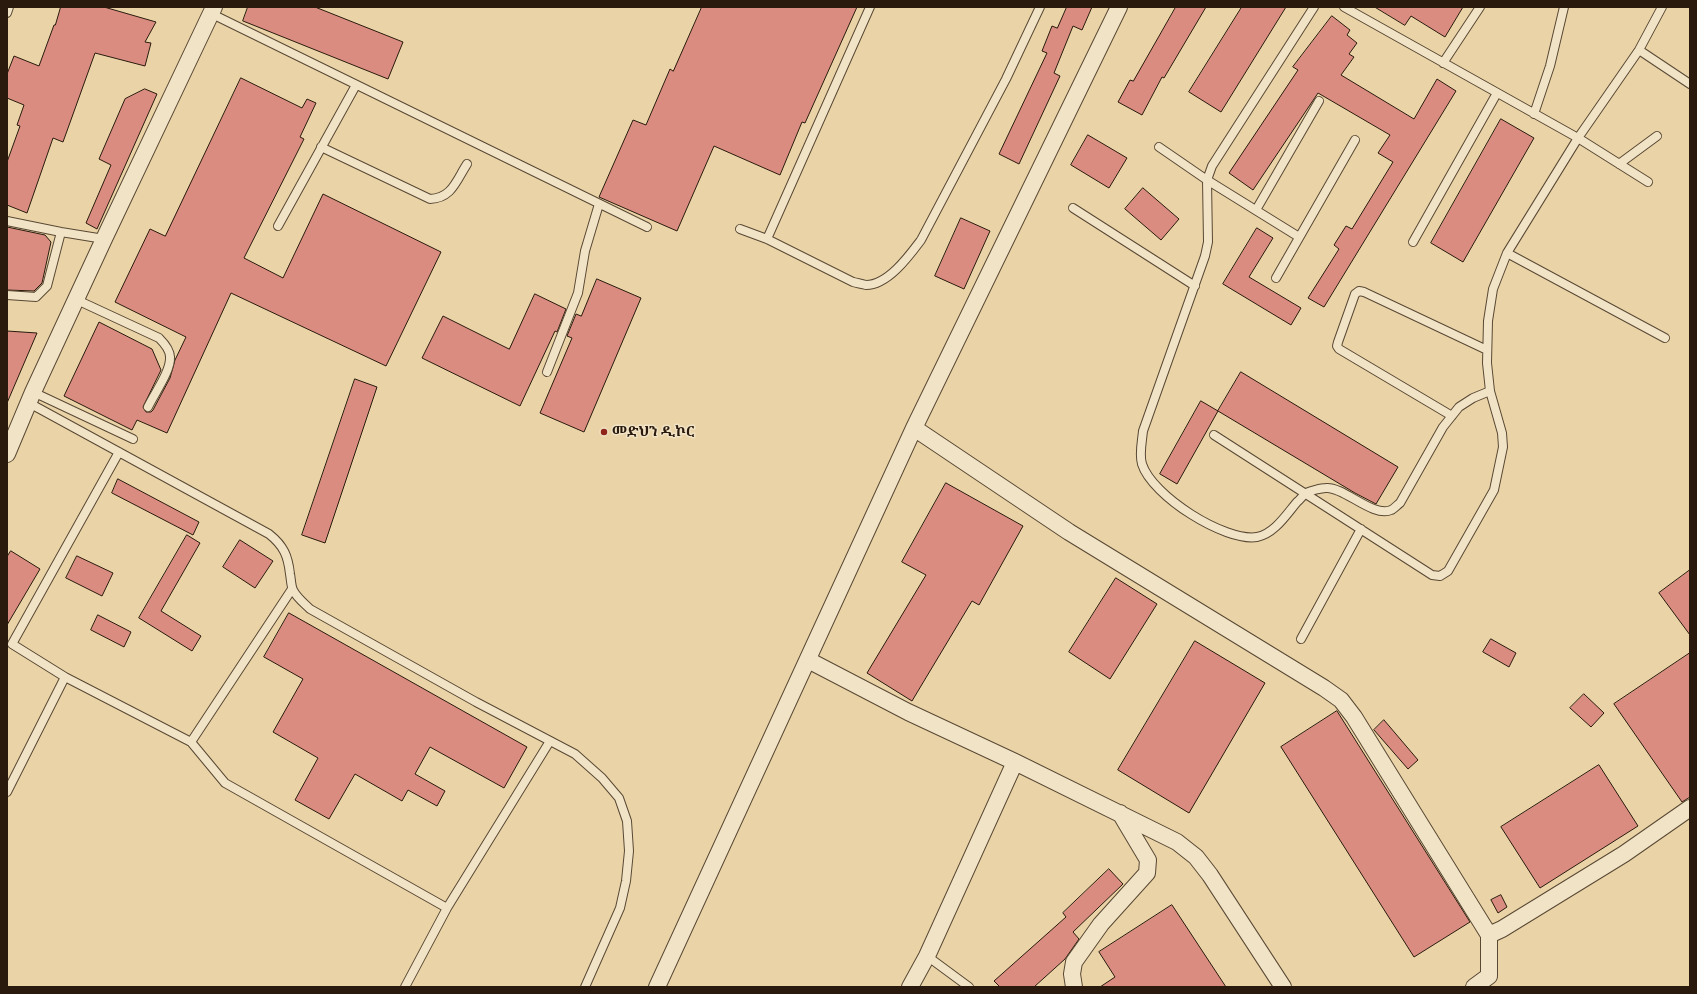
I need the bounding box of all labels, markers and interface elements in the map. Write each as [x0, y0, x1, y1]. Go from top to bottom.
place label: መድህን ዲኮር [612, 424, 695, 440]
marker: መድህን ዲኮር [599, 427, 609, 437]

